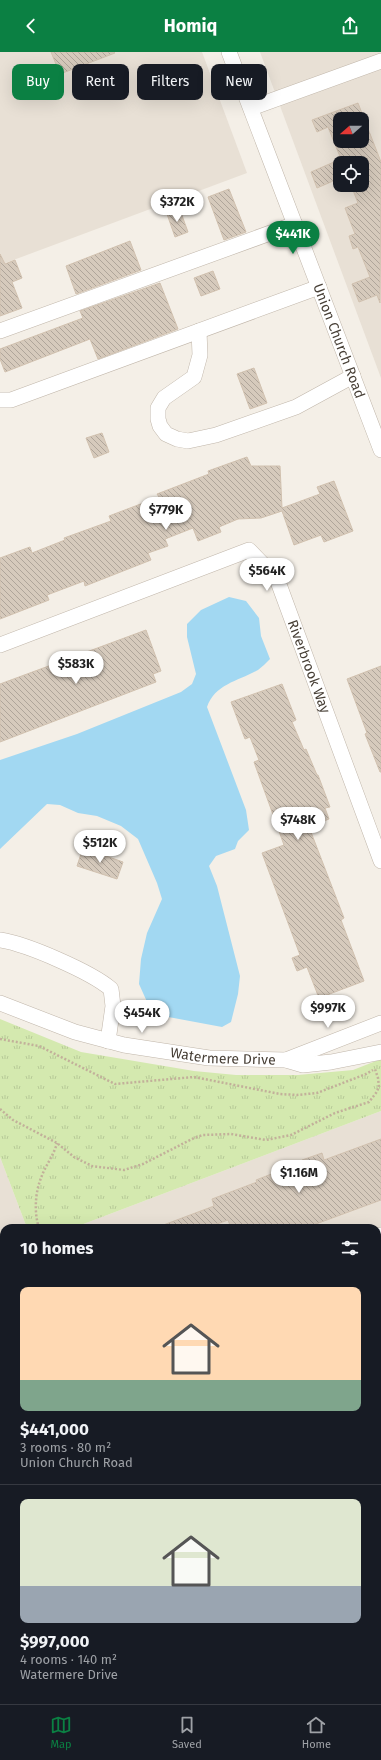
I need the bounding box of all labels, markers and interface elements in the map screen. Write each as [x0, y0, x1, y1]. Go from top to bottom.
icon: back [20, 15, 42, 37]
text: Homiq [164, 15, 217, 37]
icon: share [339, 15, 361, 37]
chip: Buy [12, 64, 64, 100]
chip: Rent [72, 64, 129, 100]
chip: Filters [137, 64, 203, 100]
chip: New [211, 64, 267, 100]
north arrow [333, 112, 369, 148]
map controls [333, 112, 369, 192]
button: locate [333, 156, 369, 192]
pin: $372K [149, 189, 205, 223]
text: $372K [160, 194, 194, 209]
pin: $441K [265, 221, 321, 255]
text: $441K [275, 226, 311, 241]
street label: Union Church Road [310, 281, 369, 400]
pin: $779K [138, 497, 194, 531]
text: $779K [149, 502, 183, 517]
pin: $564K [239, 558, 295, 592]
text: $564K [248, 563, 286, 578]
street label: Riverbrook Way [284, 617, 334, 716]
pin: $583K [48, 651, 104, 685]
text: $583K [58, 656, 94, 671]
pin: $748K [270, 807, 326, 841]
text: $748K [280, 812, 316, 827]
pin: $512K [72, 830, 128, 864]
text: $512K [83, 835, 117, 850]
pin: $997K [300, 995, 356, 1029]
pin: $454K [114, 1000, 170, 1034]
text: $997K [310, 1000, 346, 1015]
text: $454K [124, 1005, 160, 1020]
street label: Watermere Drive [169, 1044, 276, 1068]
pin: $1.16M [266, 1160, 332, 1194]
text: $1.16M [280, 1165, 318, 1180]
icon: filters [339, 1237, 361, 1259]
text: 10 homes [20, 1238, 94, 1259]
icon: home [155, 1313, 227, 1385]
text: $441,000 [20, 1419, 89, 1440]
text: 3 rooms · 80 m² [20, 1440, 111, 1455]
text: Union Church Road [20, 1455, 133, 1470]
icon: home [155, 1525, 227, 1597]
text: $997,000 [20, 1631, 90, 1652]
text: 4 rooms · 140 m² [20, 1652, 117, 1667]
text: Watermere Drive [20, 1667, 118, 1682]
tab: Map [50, 1714, 72, 1751]
tab: Saved [172, 1714, 202, 1751]
tab: Home [302, 1714, 331, 1751]

